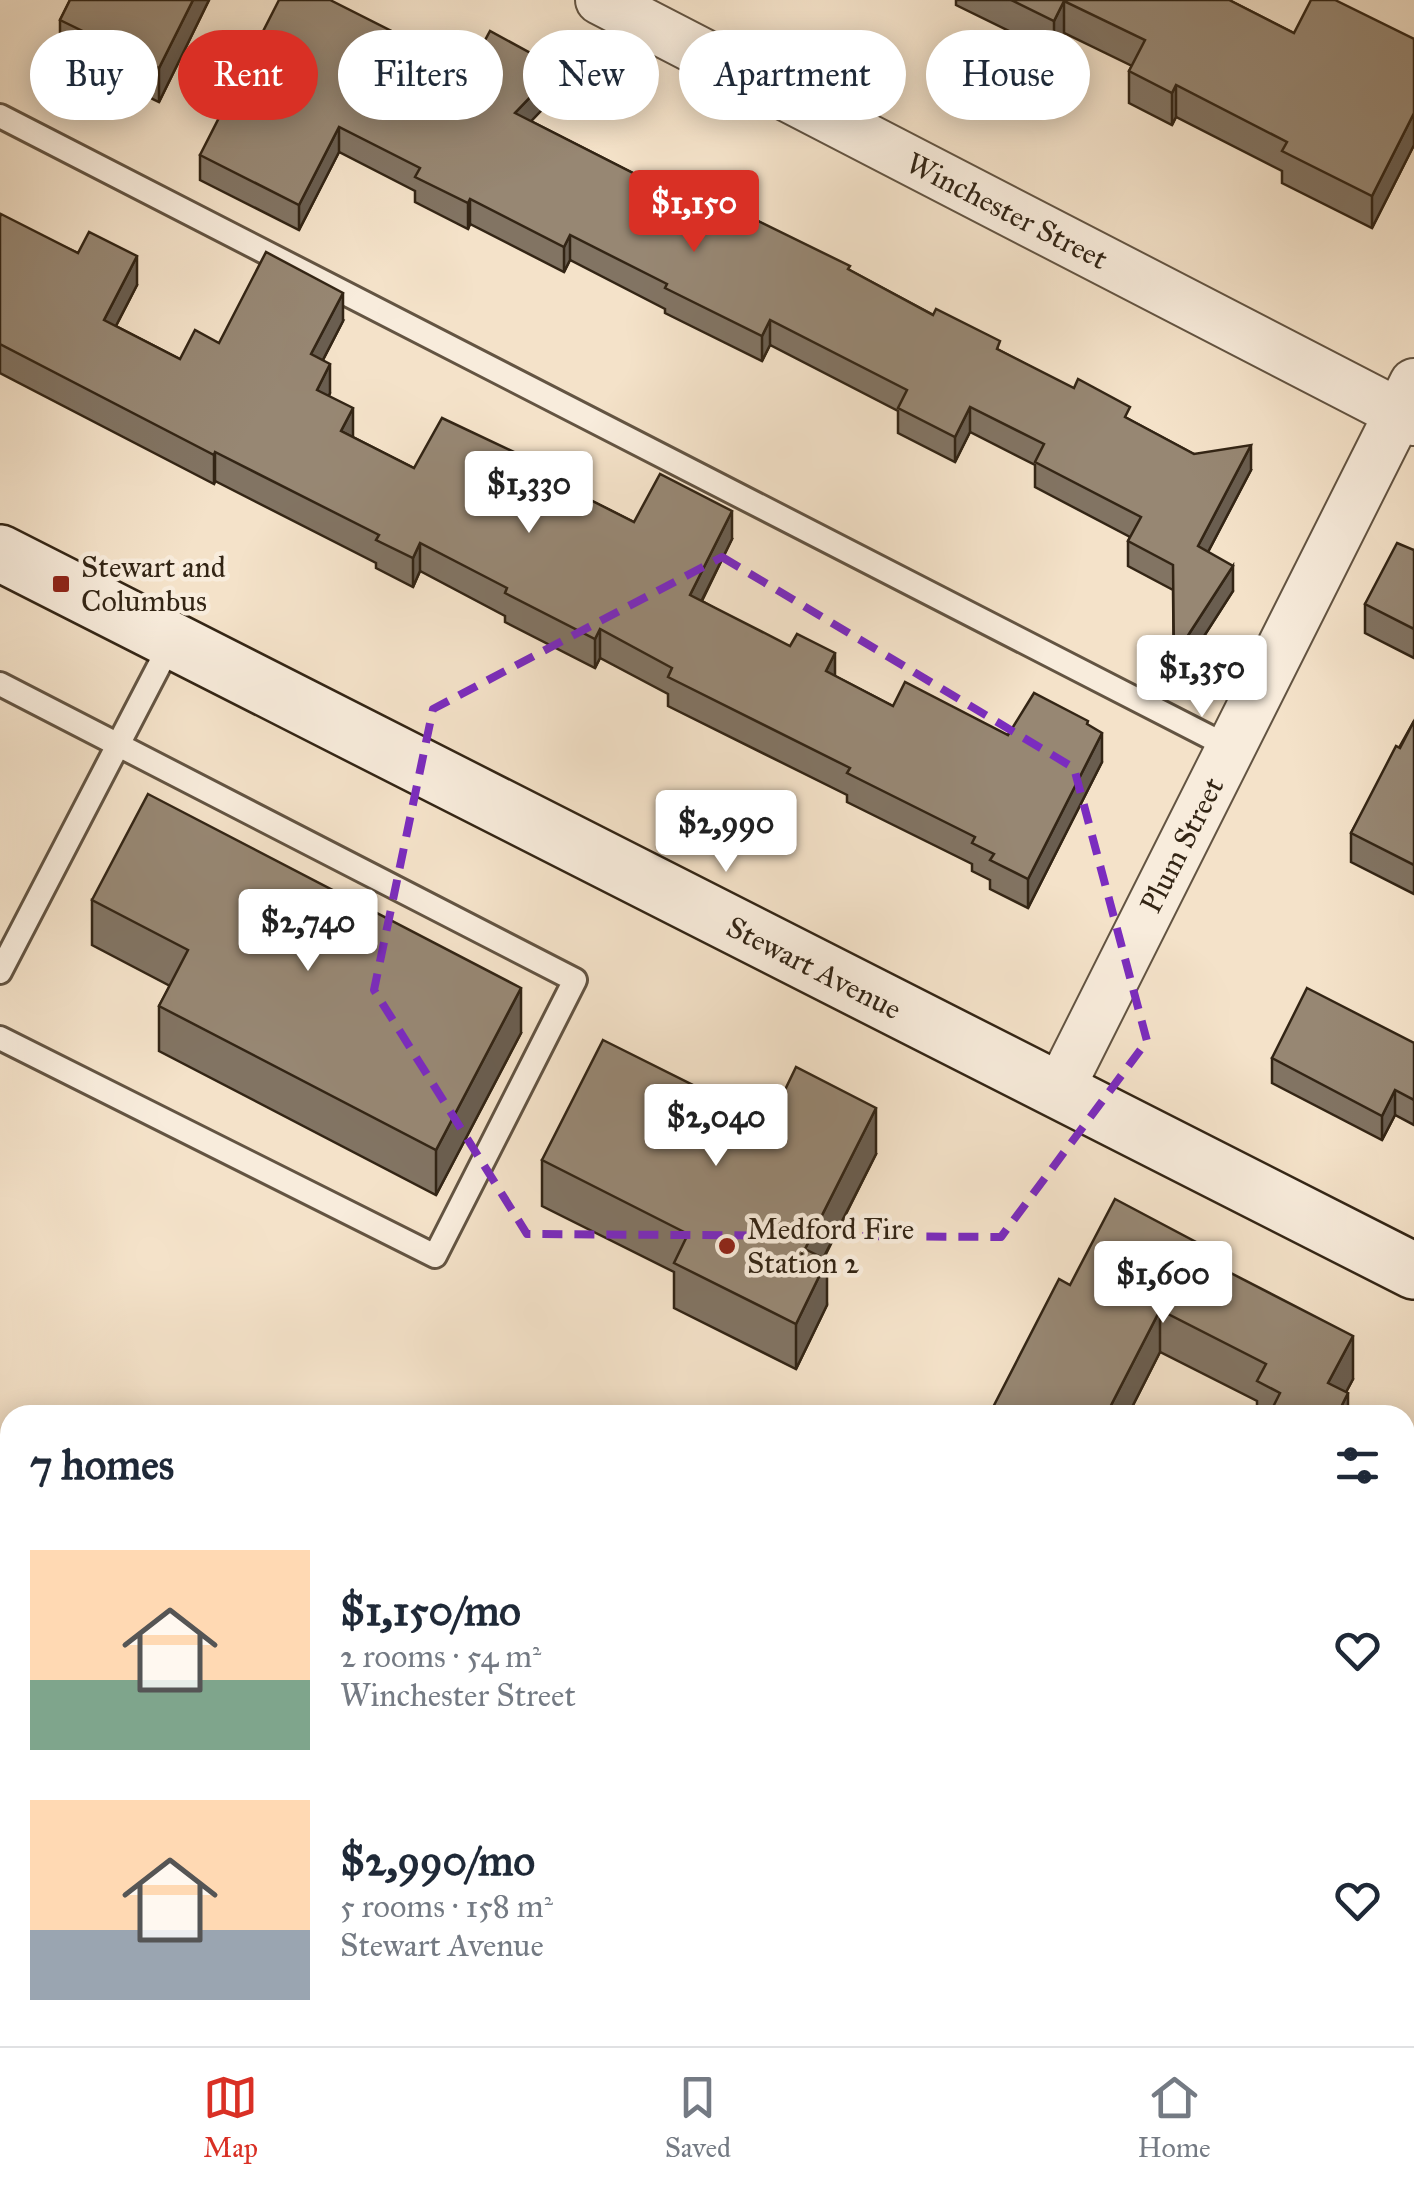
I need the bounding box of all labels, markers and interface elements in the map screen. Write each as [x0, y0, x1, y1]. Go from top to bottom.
chip: Buy [30, 30, 158, 120]
chip: Rent [178, 30, 318, 120]
chip: Filters [338, 30, 503, 120]
chip: New [523, 30, 659, 120]
chip: Apartment [679, 30, 906, 120]
chip: House [926, 30, 1090, 120]
street label: Winchester Street [900, 145, 1114, 277]
pin: $1,150 [613, 170, 775, 255]
text: $1,150 [651, 183, 737, 222]
pin: $1,330 [448, 451, 610, 536]
text: $1,330 [487, 464, 571, 503]
place label: Stewart and Columbus [81, 549, 226, 619]
marker: Stewart and Columbus [50, 573, 72, 595]
pin: $1,350 [1121, 635, 1283, 720]
text: $1,350 [1159, 648, 1245, 687]
street label: Plum Street [1133, 771, 1232, 919]
pin: $2,990 [645, 790, 807, 875]
text: $2,990 [678, 803, 774, 842]
pin: $2,740 [227, 889, 389, 974]
text: $2,740 [261, 902, 355, 941]
street label: Stewart Avenue [721, 909, 907, 1027]
pin: $2,040 [635, 1084, 797, 1169]
text: $2,040 [667, 1097, 766, 1136]
place label: Medford Fire Station 2 [747, 1211, 914, 1281]
marker: Medford Fire Station 2 [716, 1235, 738, 1257]
pin: $1,600 [1082, 1241, 1244, 1326]
text: $1,600 [1116, 1254, 1210, 1293]
icon: filters [1330, 1438, 1385, 1493]
text: 7 homes [30, 1439, 174, 1491]
text: $1,150/mo [340, 1585, 521, 1637]
icon: home [110, 1590, 230, 1710]
icon: heart [1330, 1623, 1385, 1678]
text: 2 rooms · 54 m² [340, 1637, 541, 1676]
text: Winchester Street [340, 1676, 576, 1715]
text: $2,990/mo [340, 1835, 535, 1887]
icon: home [110, 1840, 230, 1960]
icon: heart [1330, 1873, 1385, 1928]
text: 5 rooms · 158 m² [340, 1887, 553, 1926]
text: Stewart Avenue [340, 1926, 544, 1965]
tab: Map [203, 2070, 258, 2165]
tab: Saved [665, 2070, 731, 2165]
tab: Home [1138, 2070, 1211, 2165]

